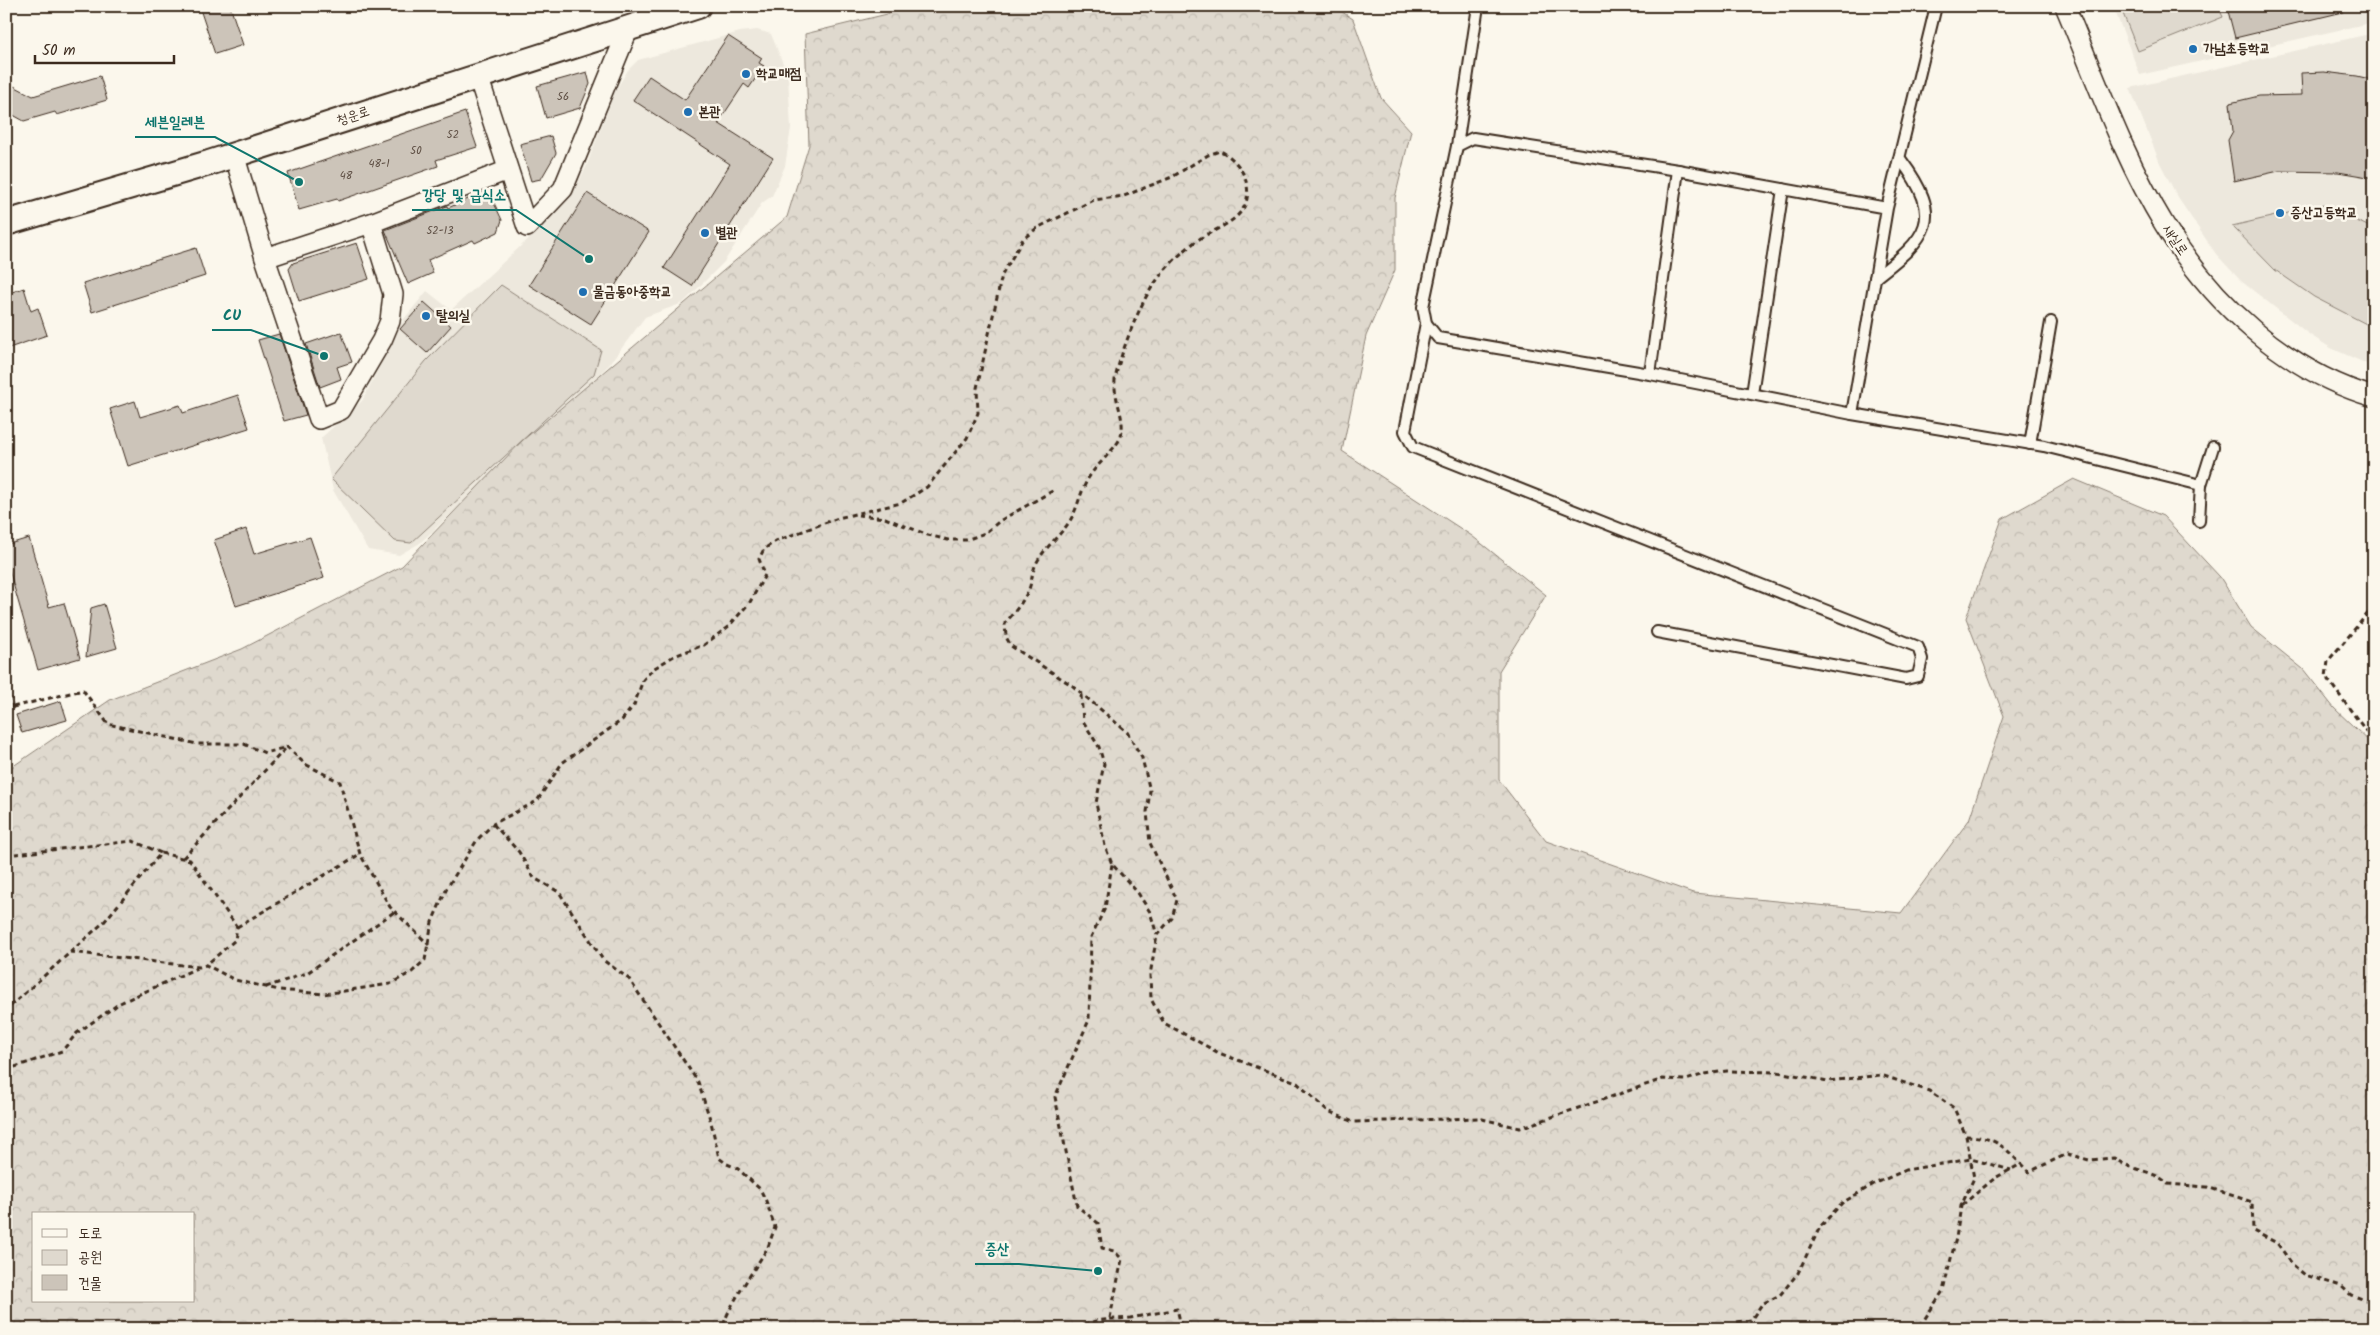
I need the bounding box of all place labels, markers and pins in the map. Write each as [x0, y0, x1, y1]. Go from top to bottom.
place label: 가남초등학교 [2203, 38, 2271, 60]
marker: 가남초등학교 [2187, 43, 2199, 55]
place label: 학교매점 [755, 63, 802, 85]
marker: 학교매점 [740, 68, 752, 80]
place label: 본관 [698, 101, 721, 123]
marker: 본관 [682, 106, 694, 118]
callout: 세븐일레븐 [135, 107, 215, 137]
callout: 강당 및 급식소 [412, 180, 516, 210]
place label: 증산고등학교 [2290, 202, 2358, 224]
marker: 증산고등학교 [2274, 207, 2286, 219]
place label: 별관 [715, 222, 738, 244]
marker: 별관 [699, 227, 711, 239]
place label: 물금동아중학교 [593, 281, 672, 303]
marker: 물금동아중학교 [577, 286, 589, 298]
callout: CU [212, 300, 251, 330]
place label: 탈의실 [436, 305, 471, 327]
marker: 탈의실 [420, 310, 432, 322]
callout: 증산 [975, 1234, 1019, 1264]

